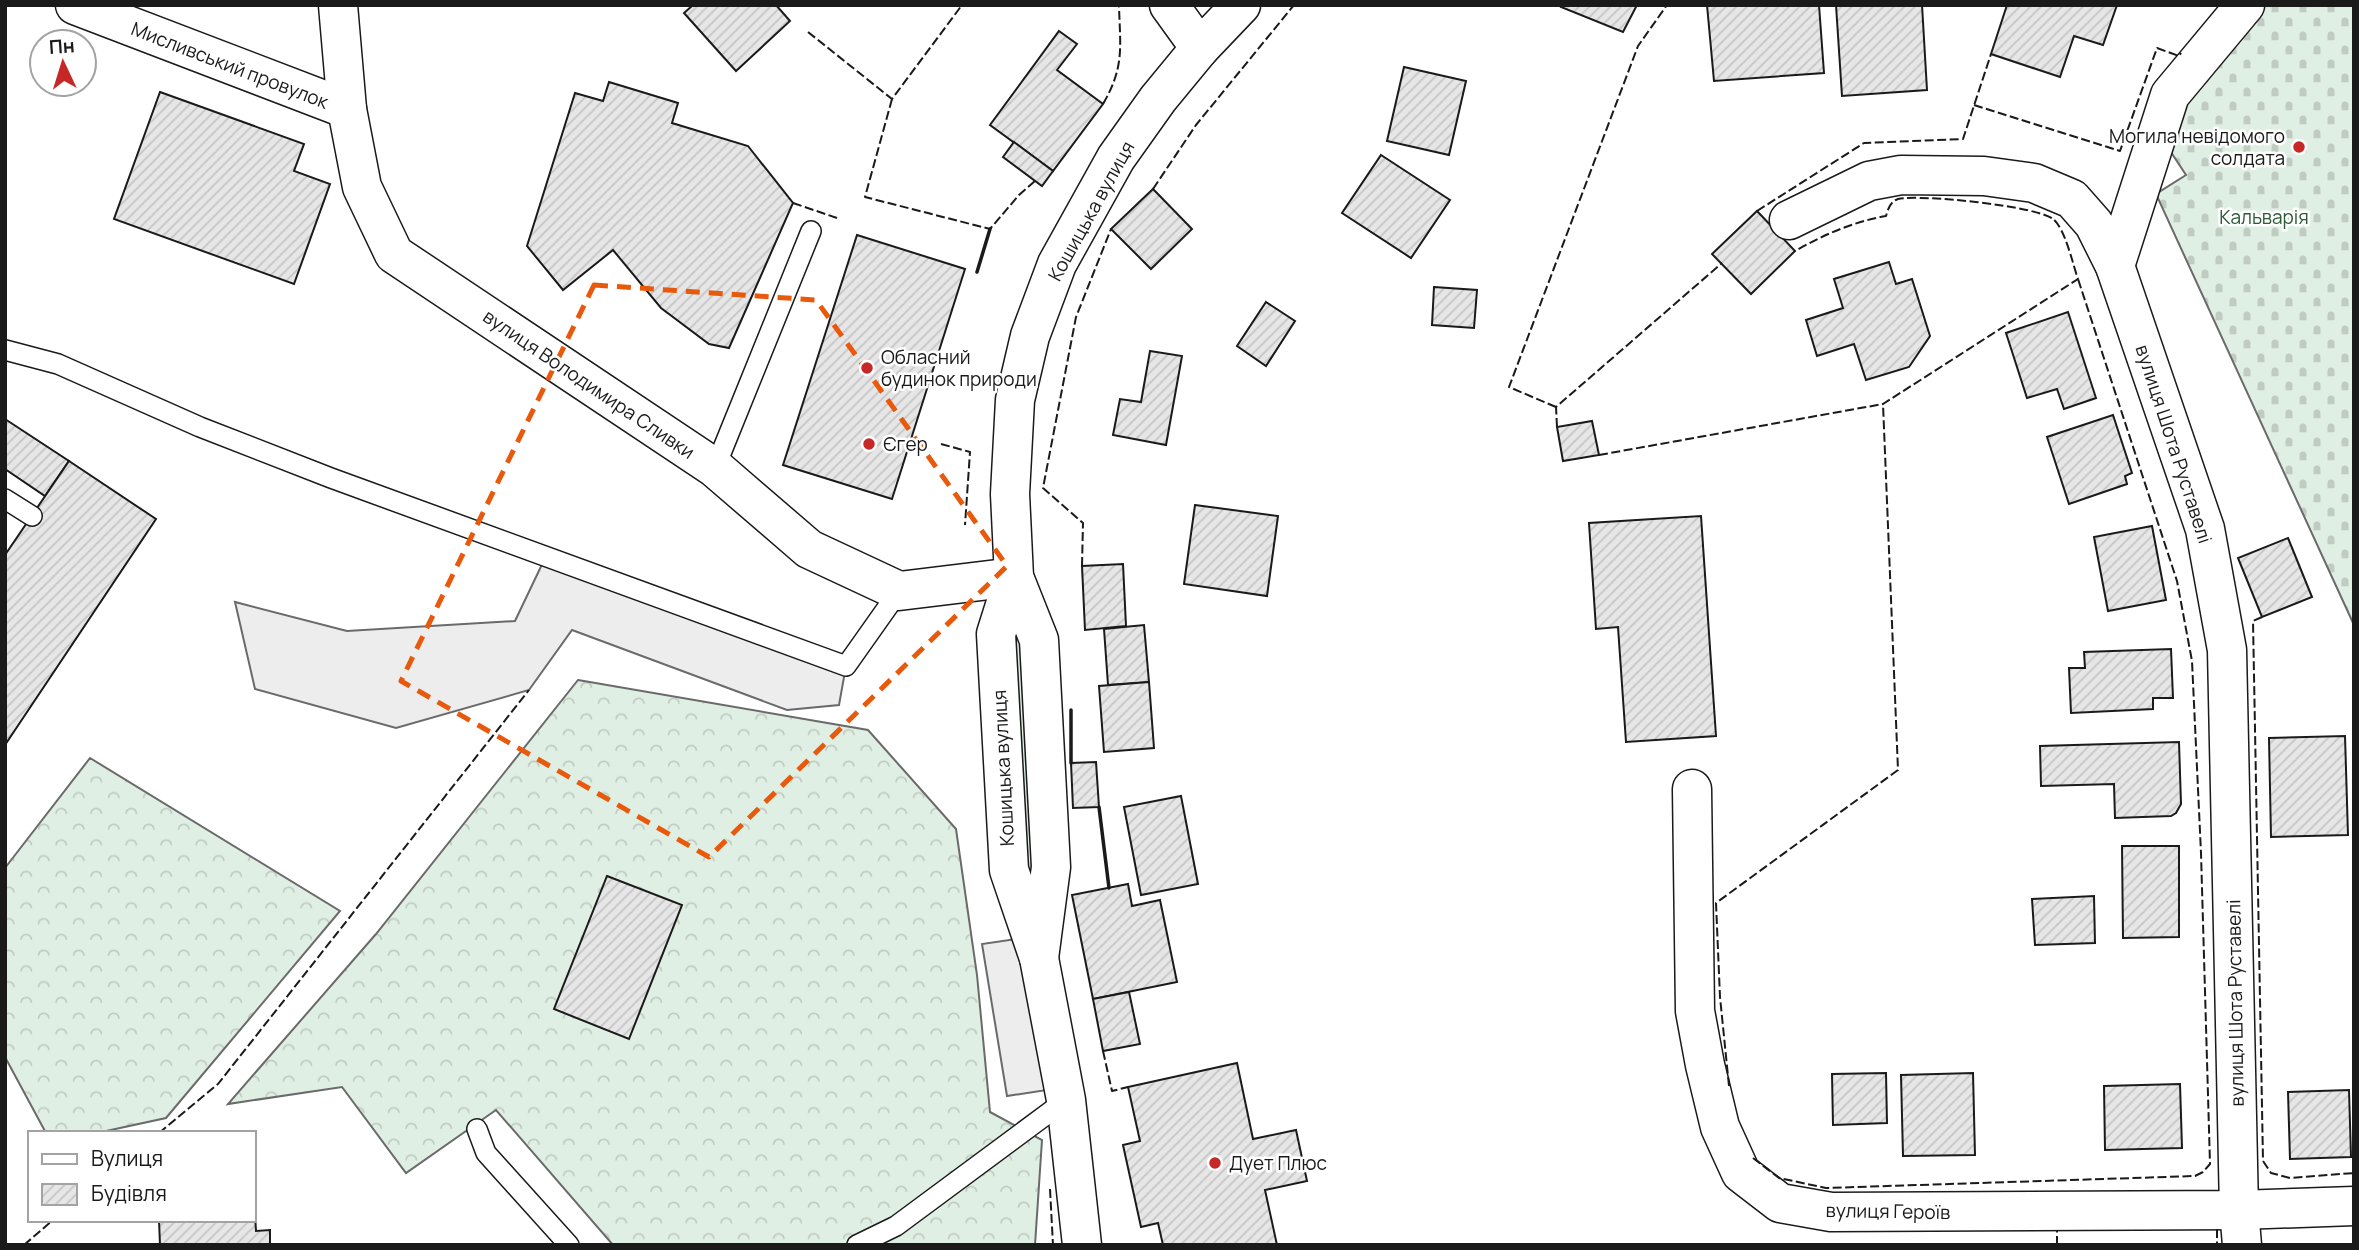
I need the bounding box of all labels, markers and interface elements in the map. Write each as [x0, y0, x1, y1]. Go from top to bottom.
street label: Мисливський провулок [128, 15, 333, 115]
north arrow [28, 28, 98, 98]
text: Пн [48, 32, 75, 60]
place label: Могила невідомого солдата [2109, 123, 2285, 171]
street label: Кошицька вулиця [1042, 136, 1140, 286]
marker: Могила невідомого солдата [2291, 139, 2307, 155]
park label: Кальварія [2219, 204, 2309, 230]
street label: вулиця Володимира Сливки [478, 303, 700, 465]
street label: вулиця Шота Руставелі [2130, 341, 2218, 547]
place label: Обласний будинок природи [881, 344, 1037, 392]
marker: Обласний будинок природи [859, 360, 875, 376]
place label: Єгер [883, 431, 928, 457]
marker: Єгер [861, 436, 877, 452]
street label: Кошицька вулиця [986, 689, 1020, 847]
street label: вулиця Шота Руставелі [2220, 899, 2250, 1107]
legend [28, 1131, 256, 1222]
text: Вулиця [91, 1144, 163, 1172]
place label: Дует Плюс [1229, 1150, 1327, 1176]
marker: Дует Плюс [1207, 1155, 1223, 1171]
text: Будівля [91, 1179, 167, 1207]
street label: вулиця Героїв [1826, 1197, 1950, 1225]

